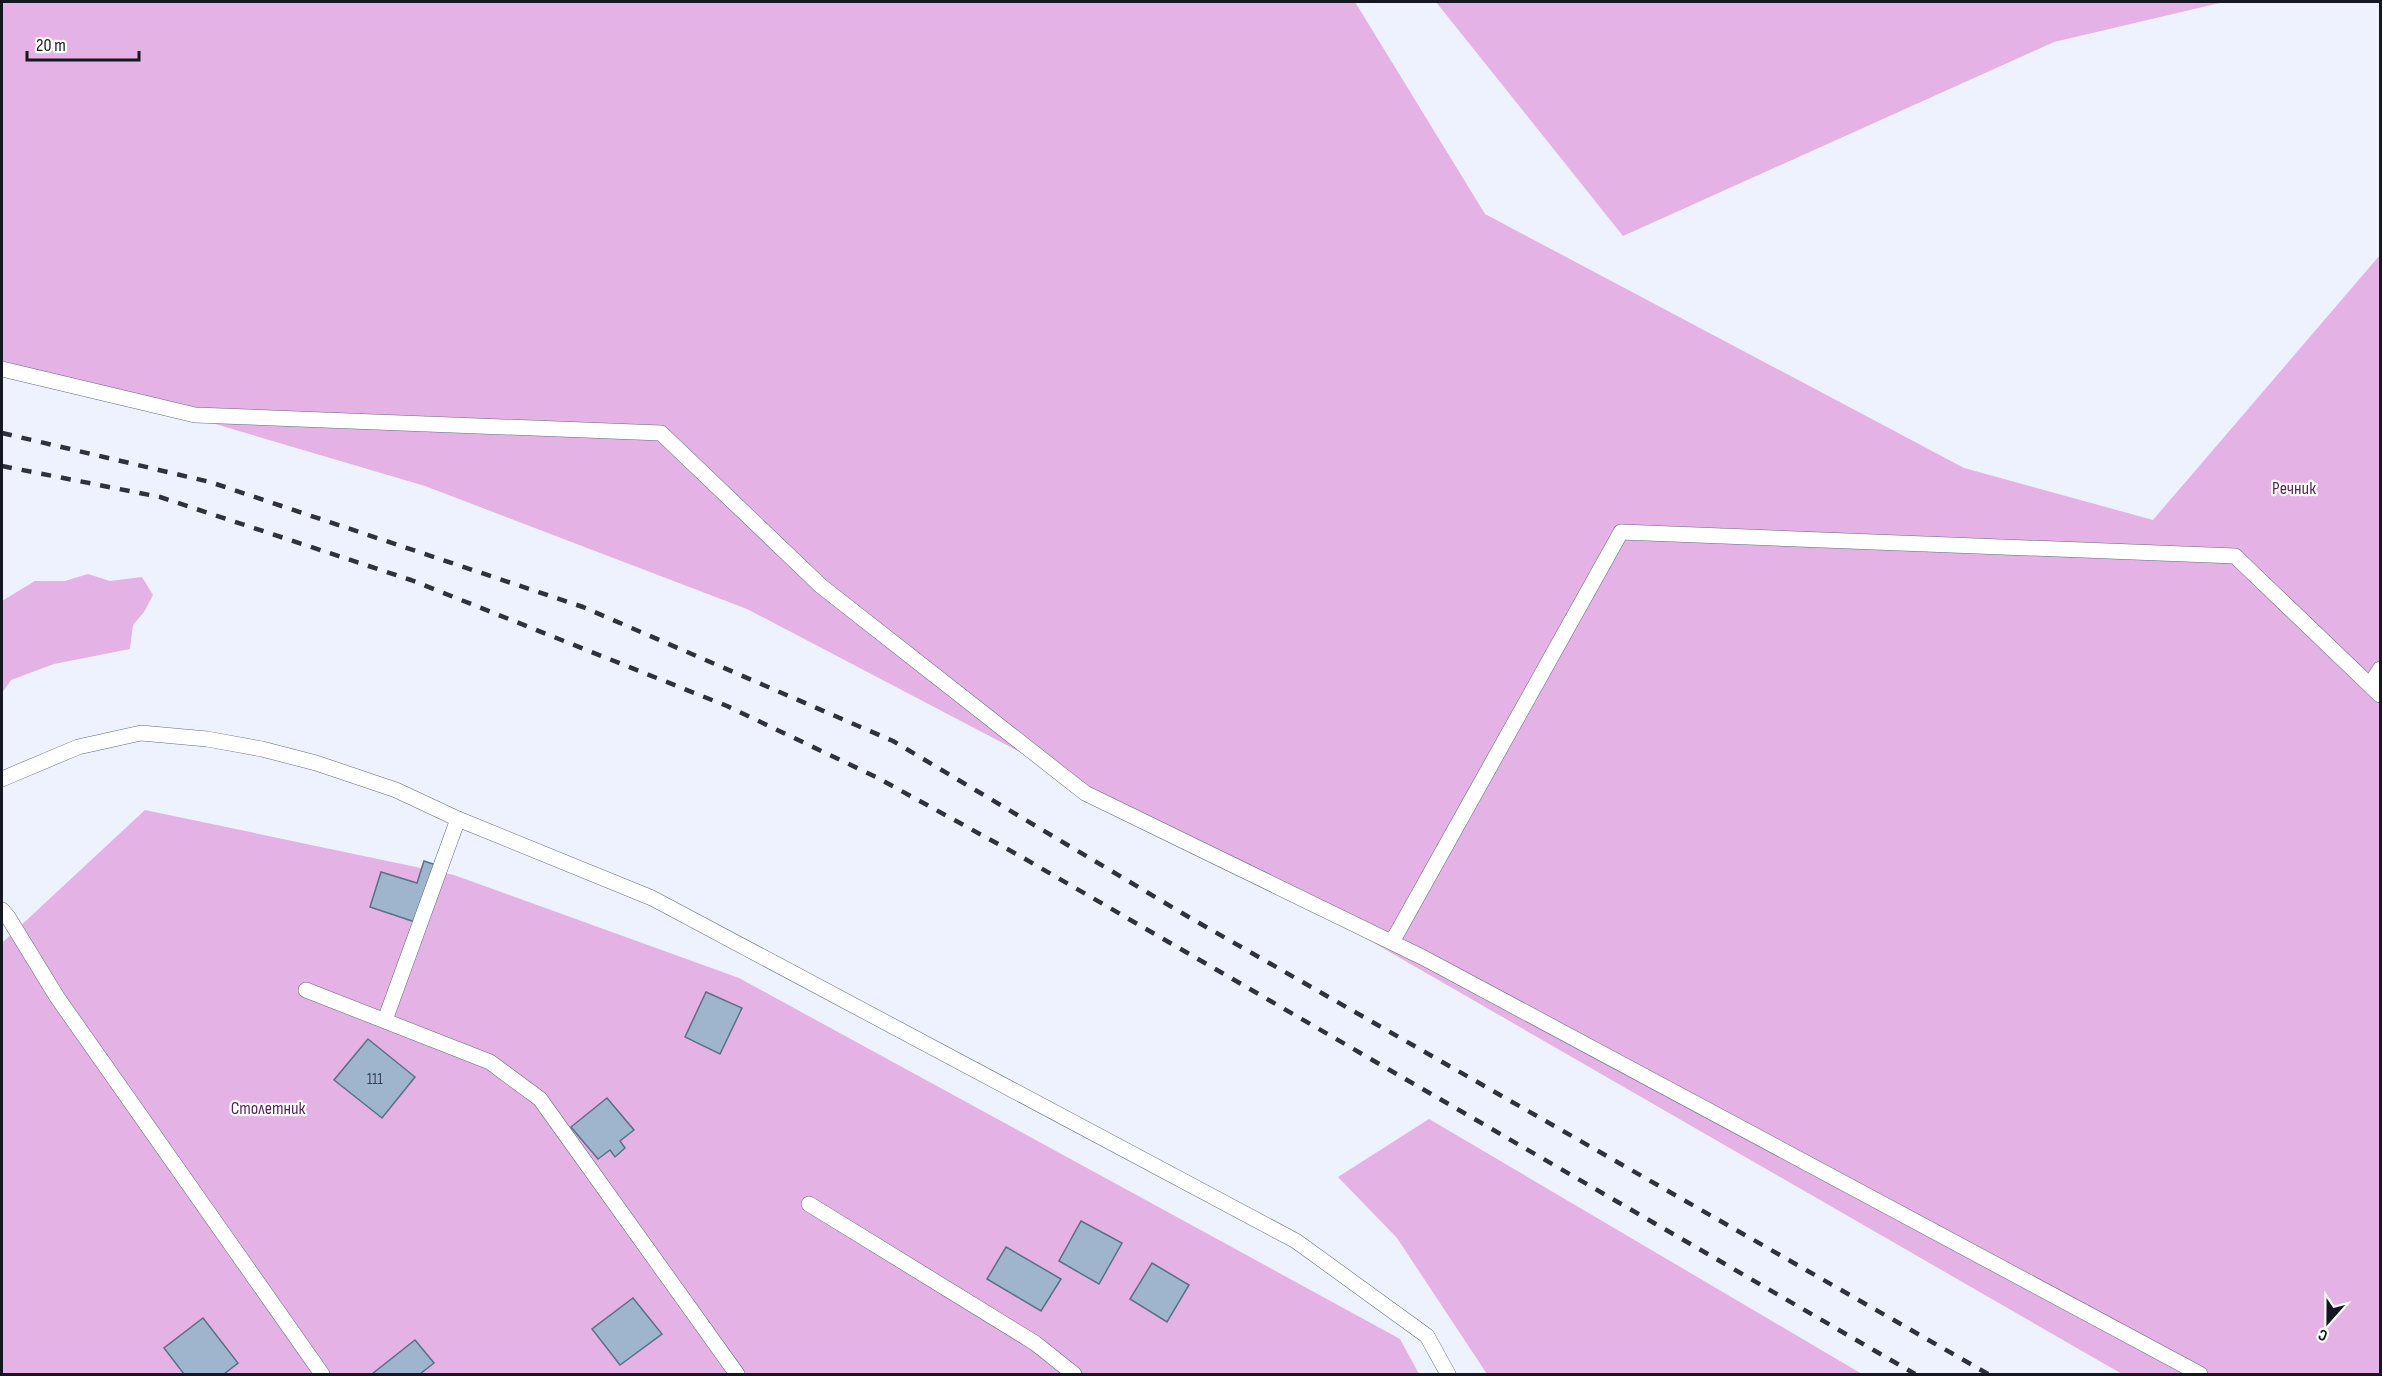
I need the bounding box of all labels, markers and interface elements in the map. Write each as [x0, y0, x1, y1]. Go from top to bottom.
scale bar [27, 24, 140, 62]
text: 20 m [36, 35, 66, 56]
park label: Речник [2272, 478, 2316, 499]
house number: 111 [367, 1070, 384, 1089]
park label: Столетник [231, 1098, 306, 1119]
north arrow [2298, 1292, 2358, 1352]
text: С [2316, 1324, 2330, 1345]

